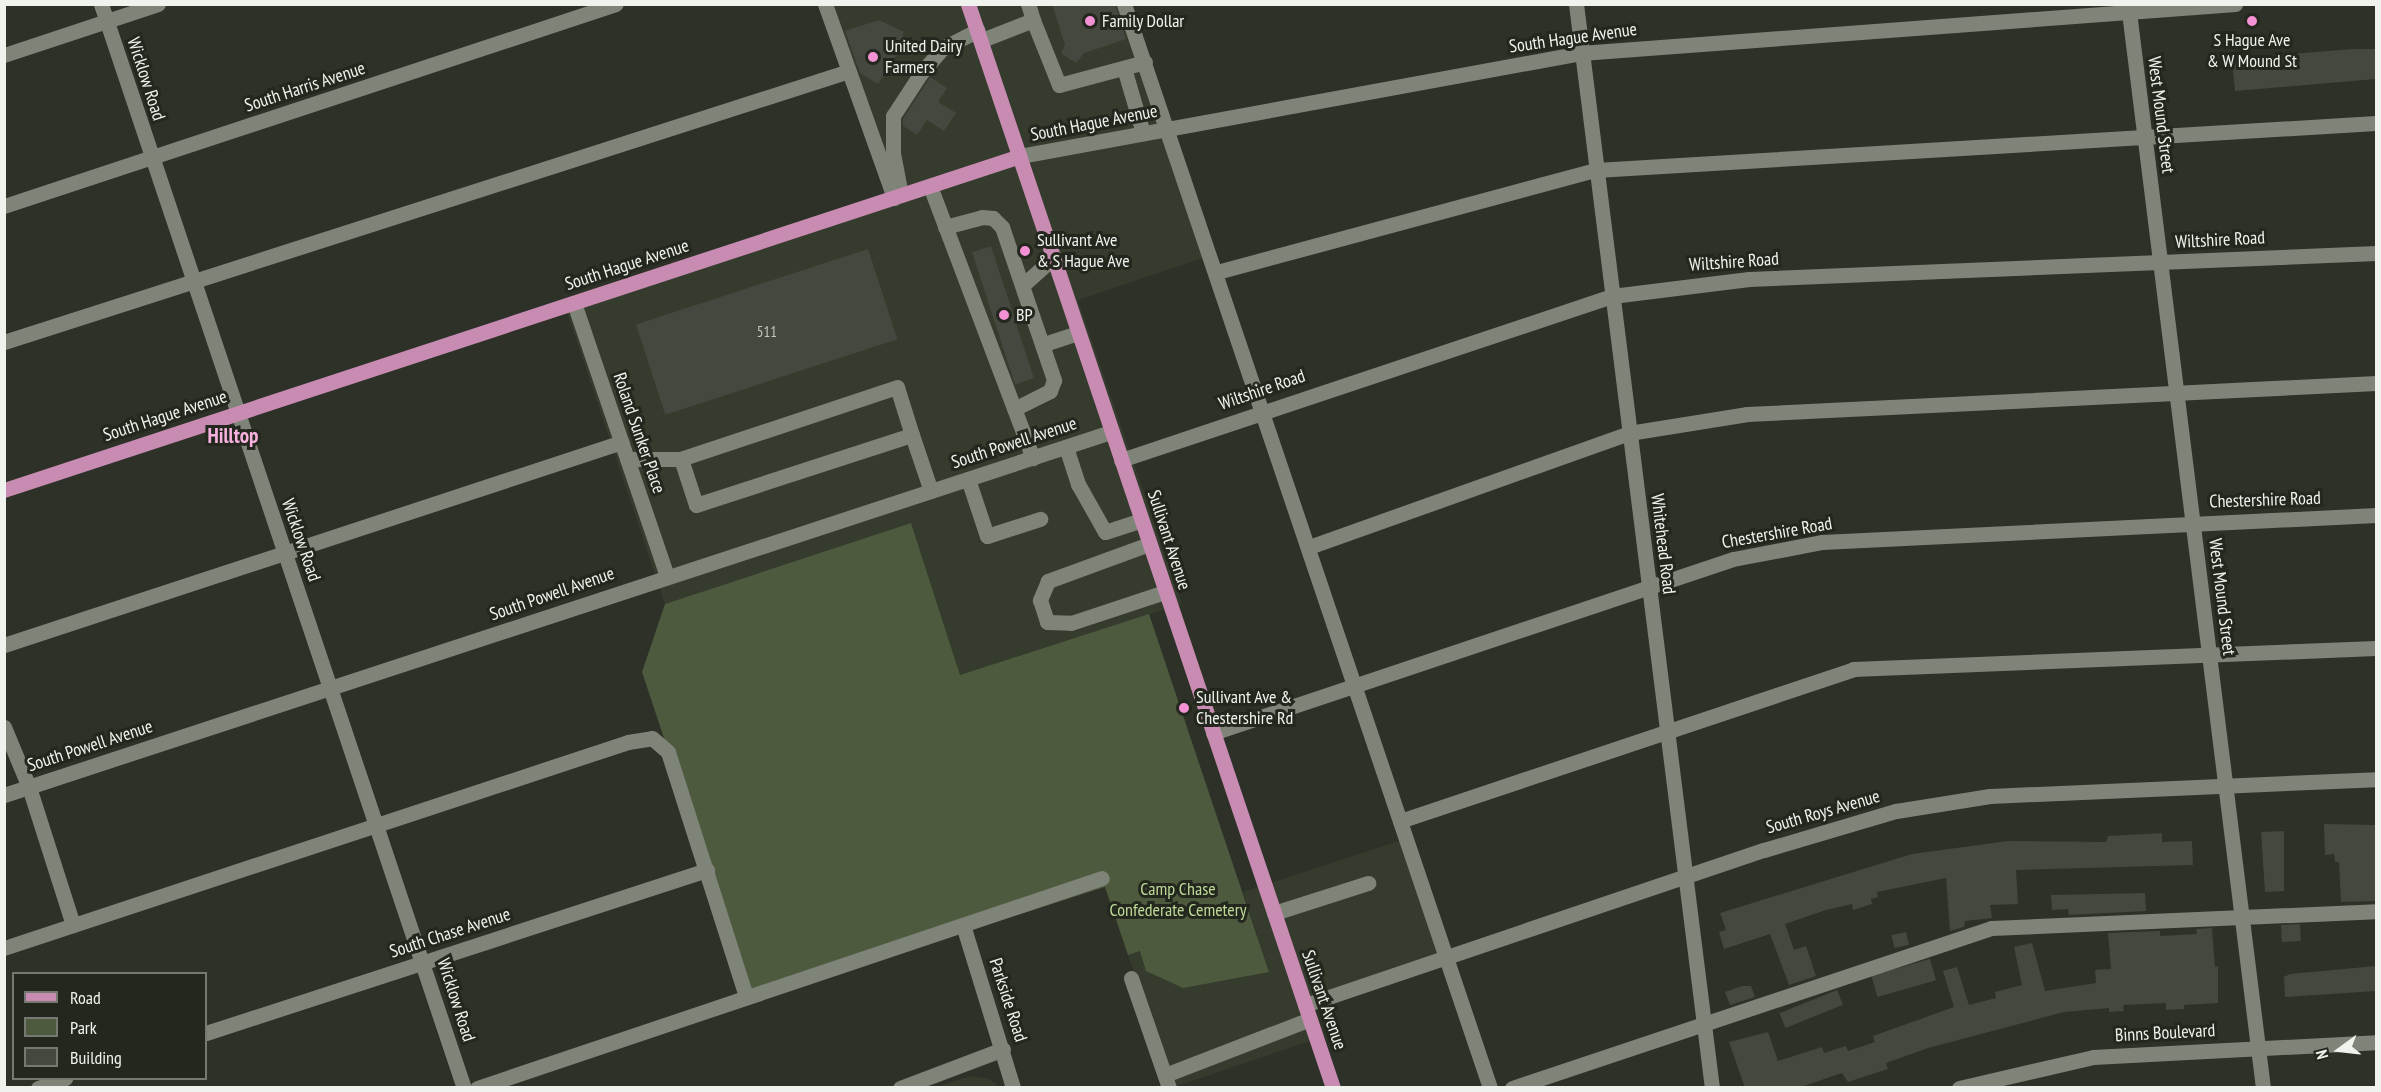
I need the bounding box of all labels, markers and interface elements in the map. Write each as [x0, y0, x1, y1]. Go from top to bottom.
place label: Family Dollar [1102, 10, 1185, 32]
marker: Family Dollar [1083, 14, 1097, 28]
marker: S Hague Ave & W Mound St [2245, 14, 2259, 28]
street label: South Hague Avenue [1508, 18, 1638, 58]
place label: S Hague Ave & W Mound St [2207, 30, 2297, 72]
street label: Wicklow Road [122, 35, 170, 123]
place label: United Dairy Farmers [885, 36, 962, 78]
marker: United Dairy Farmers [866, 50, 880, 64]
street label: West Mound Street [2143, 55, 2179, 175]
street label: South Harris Avenue [242, 57, 368, 117]
street label: South Hague Avenue [1029, 100, 1159, 146]
street label: Wiltshire Road [2175, 227, 2265, 253]
place label: Sullivant Ave & S Hague Ave [1037, 230, 1130, 272]
street label: South Hague Avenue [562, 235, 692, 295]
marker: Sullivant Ave & S Hague Ave [1018, 244, 1032, 258]
street label: Wiltshire Road [1688, 248, 1780, 276]
place label: BP [1016, 304, 1033, 326]
marker: BP [997, 308, 1011, 322]
house number: 511 [757, 323, 777, 341]
street label: Wiltshire Road [1216, 365, 1308, 415]
street label: Roland Sunker Place [608, 370, 670, 496]
street label: South Hague Avenue [100, 386, 230, 446]
street label: South Powell Avenue [948, 413, 1080, 473]
district label: Hilltop [208, 423, 258, 449]
street label: Sullivant Avenue [1143, 487, 1195, 593]
street label: Chestershire Road [2209, 487, 2321, 513]
street label: Whitehead Road [1646, 493, 1680, 595]
street label: Wicklow Road [277, 496, 325, 584]
street label: Chestershire Road [1720, 513, 1834, 553]
street label: West Mound Street [2204, 537, 2240, 657]
street label: South Powell Avenue [487, 562, 617, 626]
place label: Sullivant Ave & Chestershire Rd [1196, 687, 1293, 730]
marker: Sullivant Ave & Chestershire Rd [1177, 701, 1191, 715]
street label: South Powell Avenue [24, 716, 156, 776]
street label: South Roys Avenue [1763, 785, 1883, 839]
park label: Camp Chase Confederate Cemetery [1109, 879, 1247, 922]
street label: South Chase Avenue [387, 903, 513, 963]
street label: Sullivant Avenue [1297, 947, 1351, 1053]
street label: Wicklow Road [432, 956, 480, 1044]
street label: Parkside Road [984, 956, 1032, 1044]
legend [12, 972, 207, 1080]
text: Road [70, 986, 101, 1009]
text: Park [70, 1016, 97, 1039]
street label: Binns Boulevard [2114, 1020, 2216, 1046]
north arrow [2309, 1020, 2369, 1080]
text: Building [70, 1046, 122, 1069]
text: N [2311, 1048, 2332, 1061]

